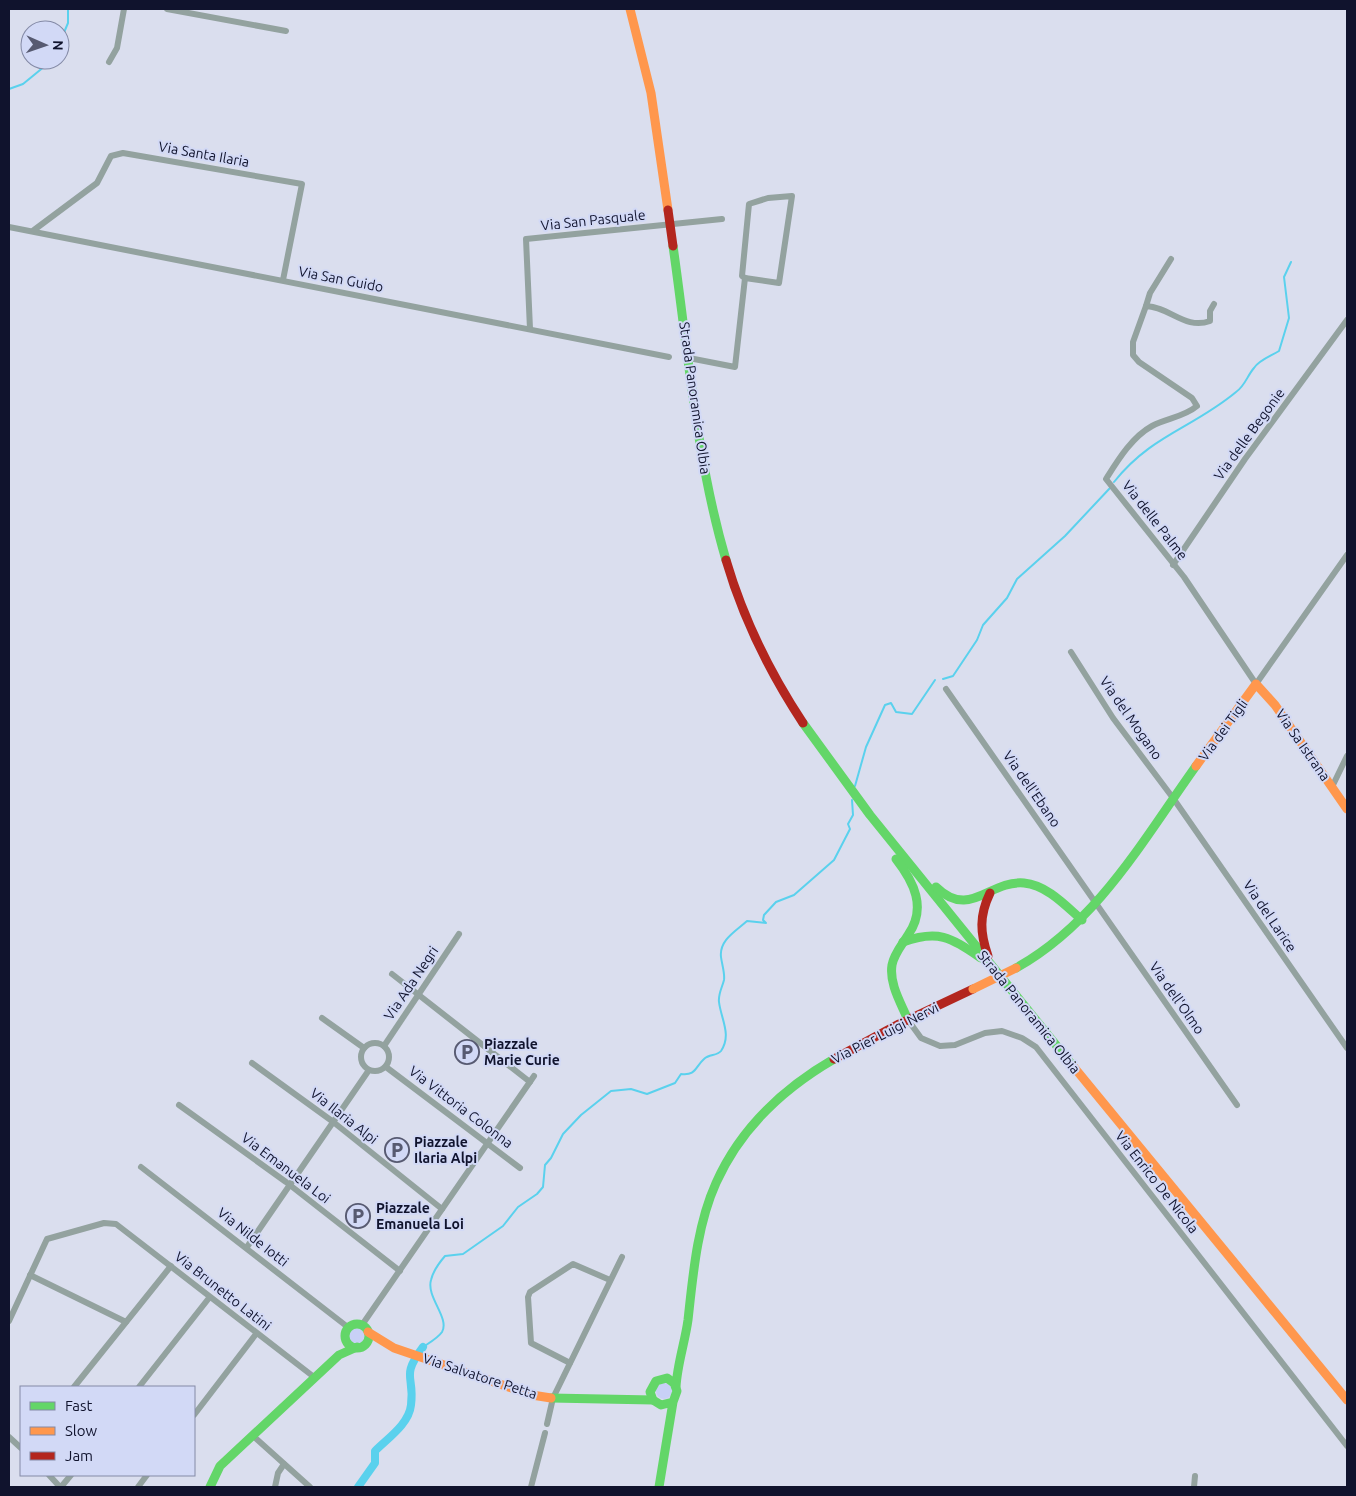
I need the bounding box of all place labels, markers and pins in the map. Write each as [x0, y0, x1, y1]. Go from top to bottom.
place label: Piazzale Marie Curie [484, 1036, 560, 1068]
parking icon: Piazzale Marie Curie [454, 1039, 480, 1065]
place label: Piazzale Ilaria Alpi [414, 1134, 477, 1166]
parking icon: Piazzale Ilaria Alpi [384, 1137, 410, 1163]
place label: Piazzale Emanuela Loi [376, 1200, 464, 1232]
parking icon: Piazzale Emanuela Loi [345, 1203, 371, 1229]

